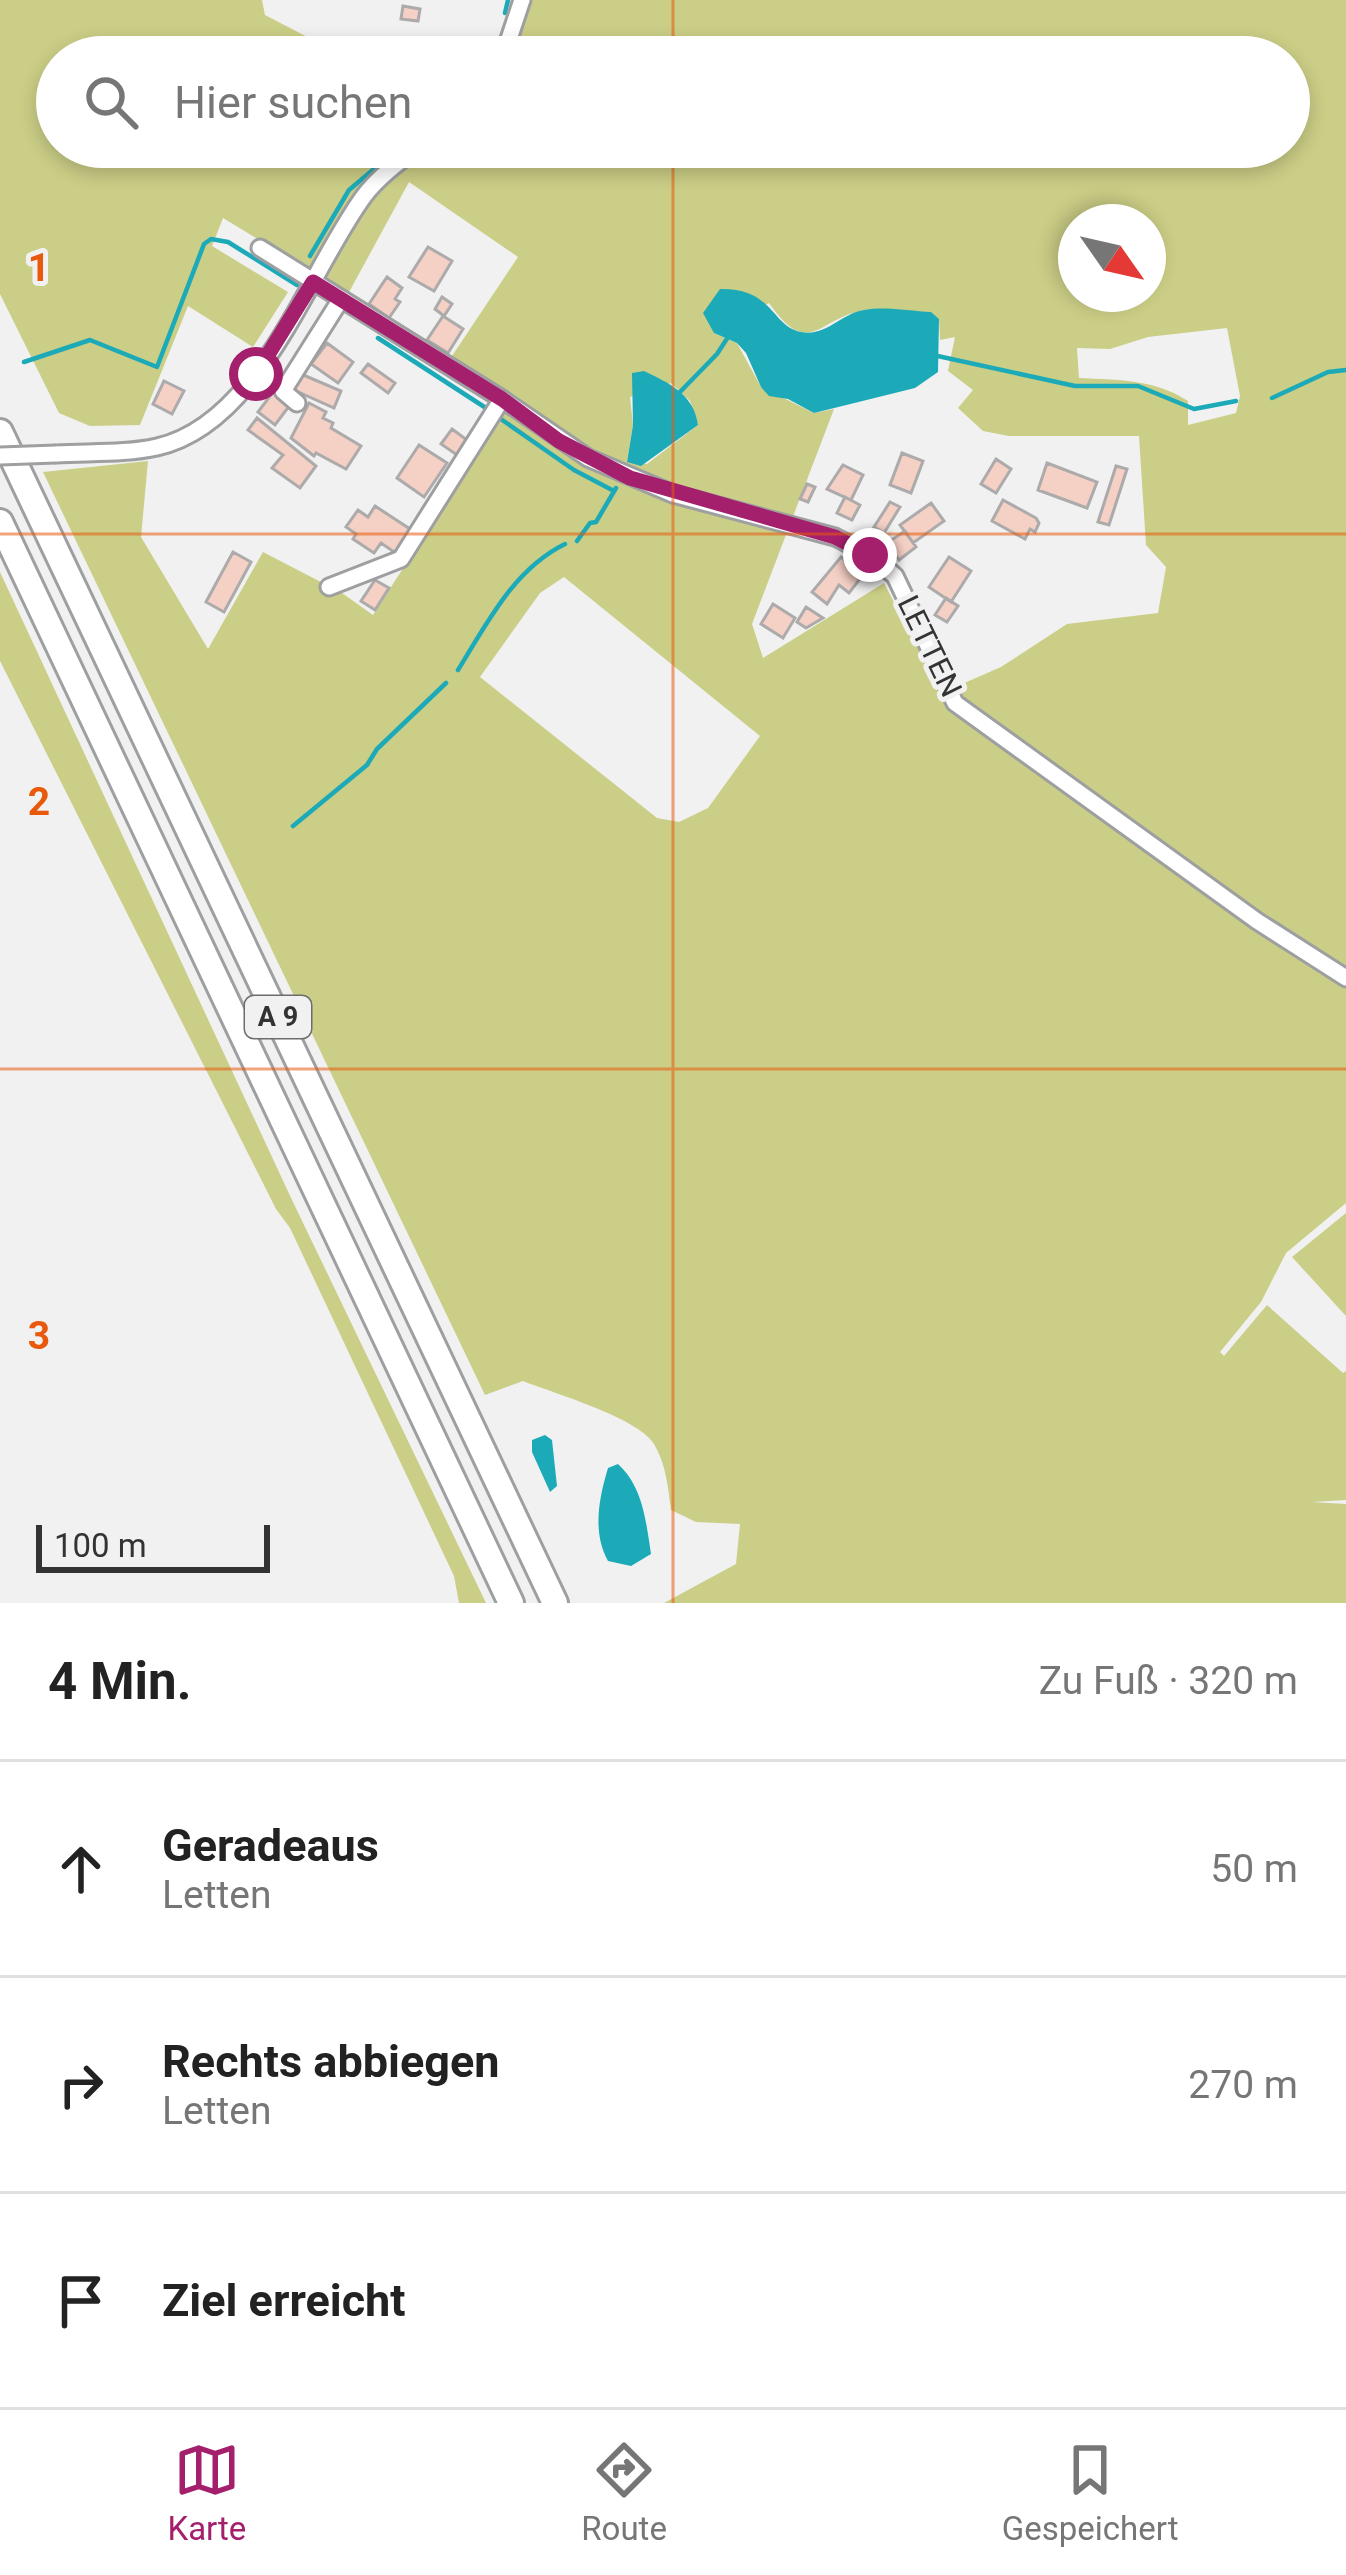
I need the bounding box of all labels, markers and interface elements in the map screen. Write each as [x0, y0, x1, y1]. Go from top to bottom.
search box [36, 36, 1310, 168]
icon: search [78, 69, 144, 135]
text: Hier suchen [174, 76, 412, 129]
north arrow [1058, 204, 1166, 312]
text: 1 [28, 245, 50, 291]
route start [229, 347, 283, 401]
route end [843, 528, 897, 582]
street label: LETTEN [891, 590, 969, 702]
text: 2 [28, 779, 50, 825]
road number: A 9 [245, 996, 311, 1038]
text: 3 [28, 1313, 50, 1359]
scale bar [36, 1519, 270, 1572]
text: 100 m [54, 1526, 147, 1565]
text: 4 Min. [48, 1652, 191, 1711]
text: Zu Fuß · 320 m [1039, 1658, 1298, 1704]
text: Geradeaus [162, 1819, 379, 1872]
icon: ahead [48, 1836, 114, 1902]
text: 50 m [1210, 1846, 1298, 1892]
text: Letten [162, 1872, 271, 1918]
text: Rechts abbiegen [162, 2035, 499, 2088]
icon: right [48, 2052, 114, 2118]
text: 270 m [1188, 2062, 1298, 2108]
text: Letten [162, 2088, 271, 2134]
icon: arrive [48, 2268, 114, 2334]
text: Ziel erreicht [162, 2274, 406, 2327]
tab: Karte [167, 2437, 246, 2548]
tab: Route [581, 2437, 667, 2548]
tab: Gespeichert [1002, 2437, 1179, 2548]

